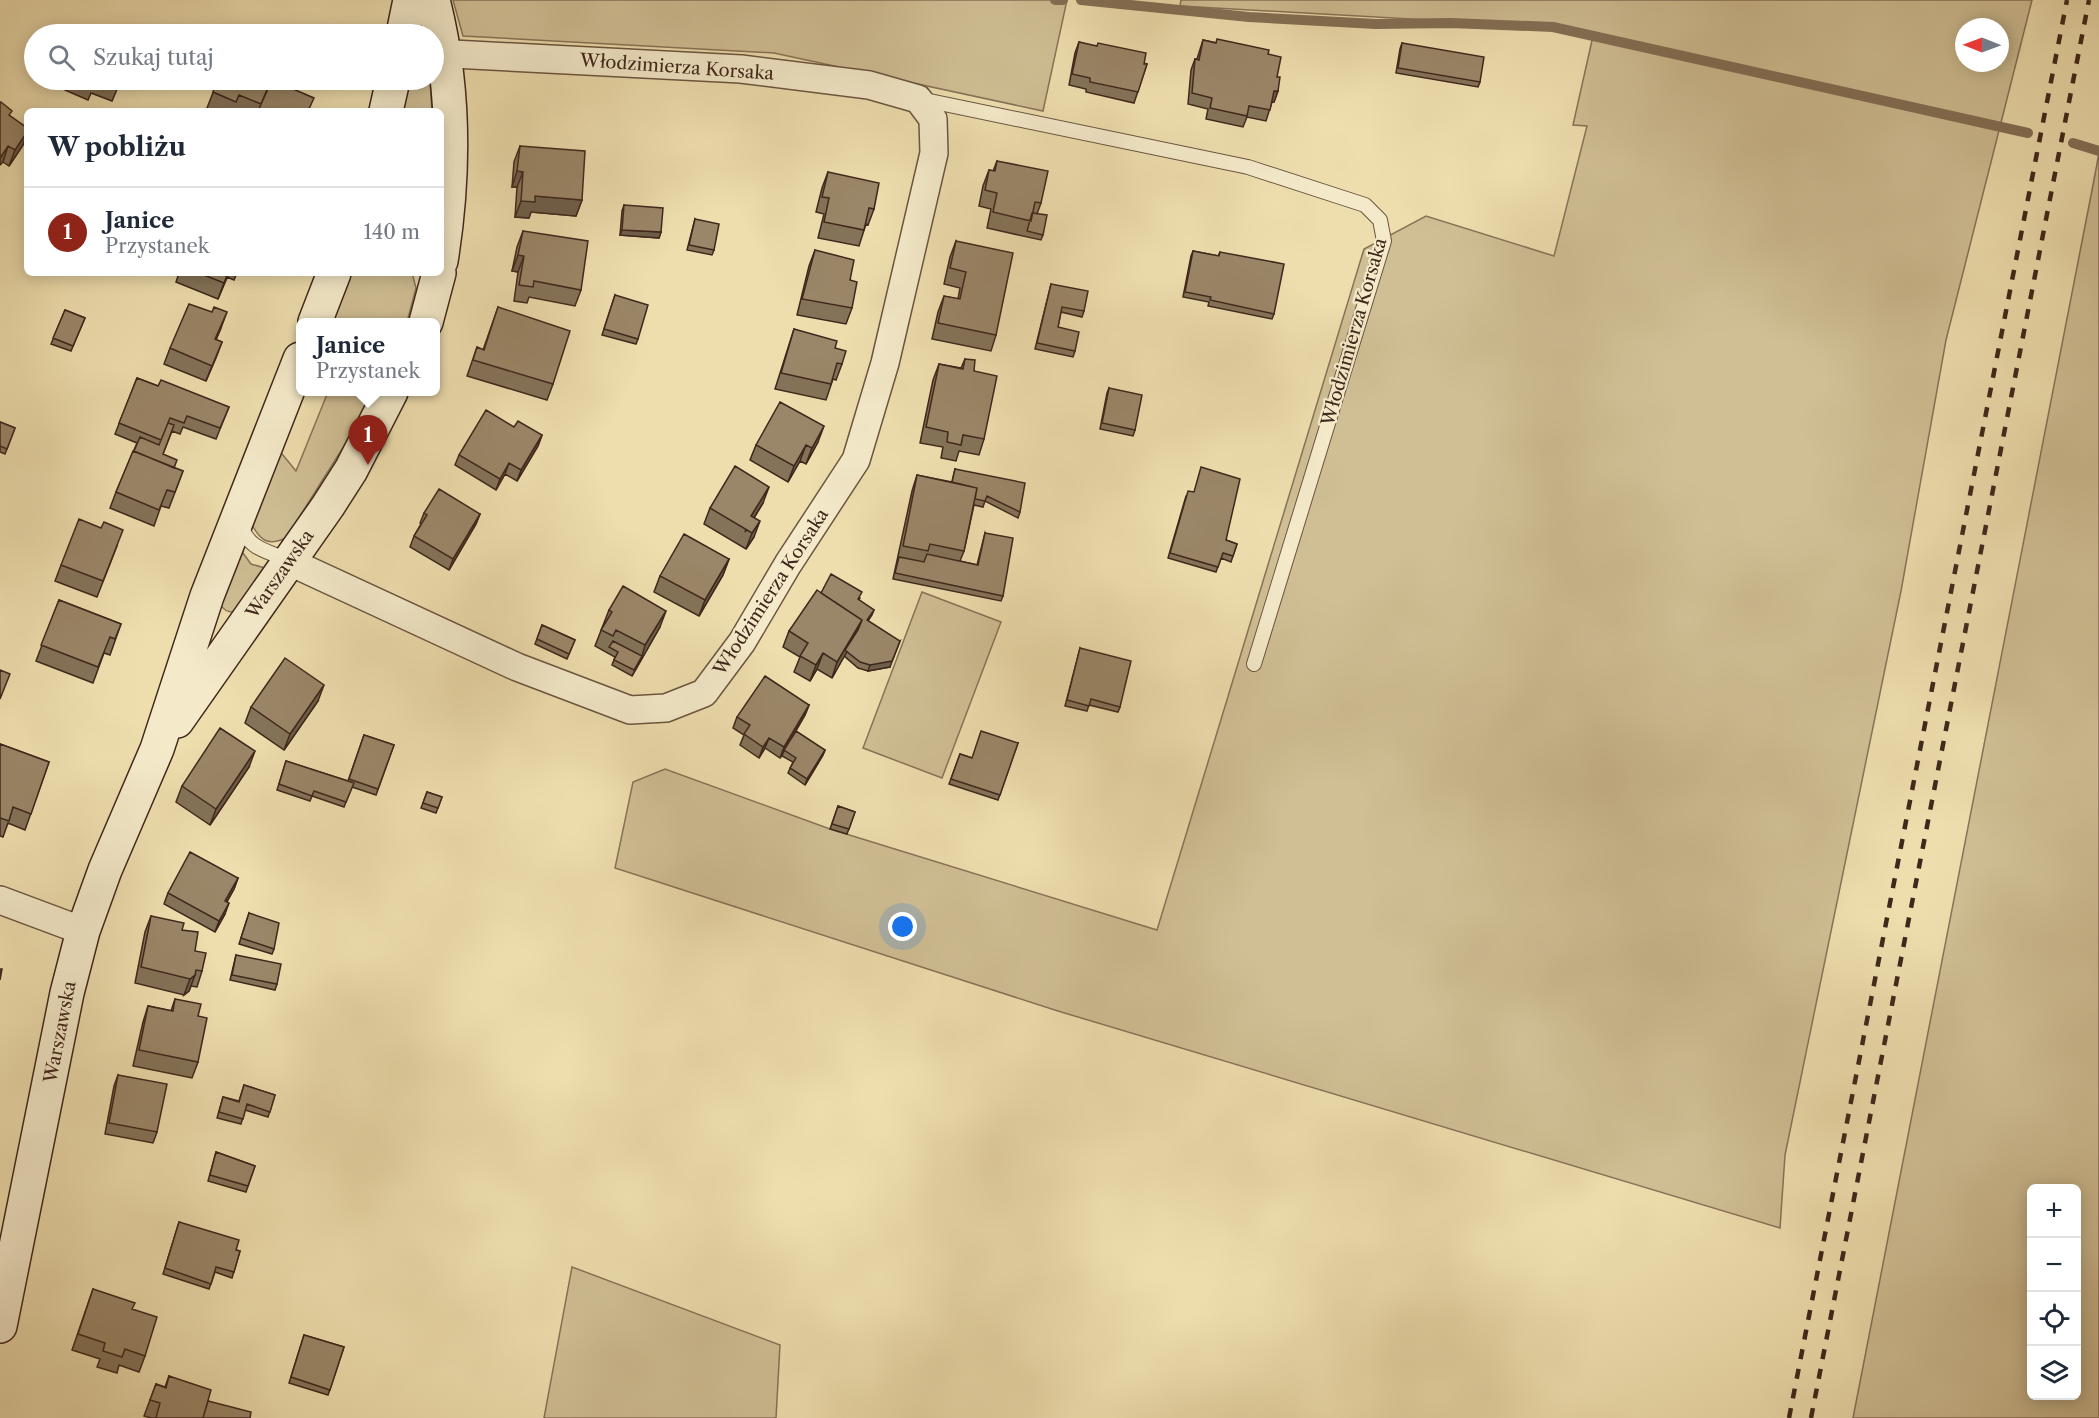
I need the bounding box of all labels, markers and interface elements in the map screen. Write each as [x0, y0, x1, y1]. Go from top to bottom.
north arrow [1955, 18, 2009, 72]
search box [24, 24, 444, 90]
icon: search [45, 41, 78, 74]
text: Szukaj tutaj [93, 44, 214, 71]
street label: Włodzimierza Korsaka [578, 49, 775, 85]
text: W pobliżu [48, 131, 186, 163]
text: Janice [105, 207, 174, 234]
text: 1 [63, 220, 72, 244]
text: 140 m [363, 220, 420, 244]
text: Przystanek [105, 234, 209, 258]
street label: Włodzimierza Korsaka [1316, 235, 1392, 429]
popup [296, 318, 440, 396]
text: Janice [316, 332, 385, 359]
text: Przystanek [316, 359, 420, 383]
pin: 1 [348, 416, 388, 465]
street label: Włodzimierza Korsaka [708, 504, 833, 680]
street label: Warszawska [241, 525, 319, 623]
your location [888, 912, 917, 941]
street label: Warszawska [39, 979, 81, 1086]
map controls [2027, 1184, 2081, 1400]
button: + [2027, 1184, 2081, 1238]
button: − [2027, 1238, 2081, 1292]
button: locate [2027, 1292, 2081, 1346]
button: layers [2027, 1346, 2081, 1400]

